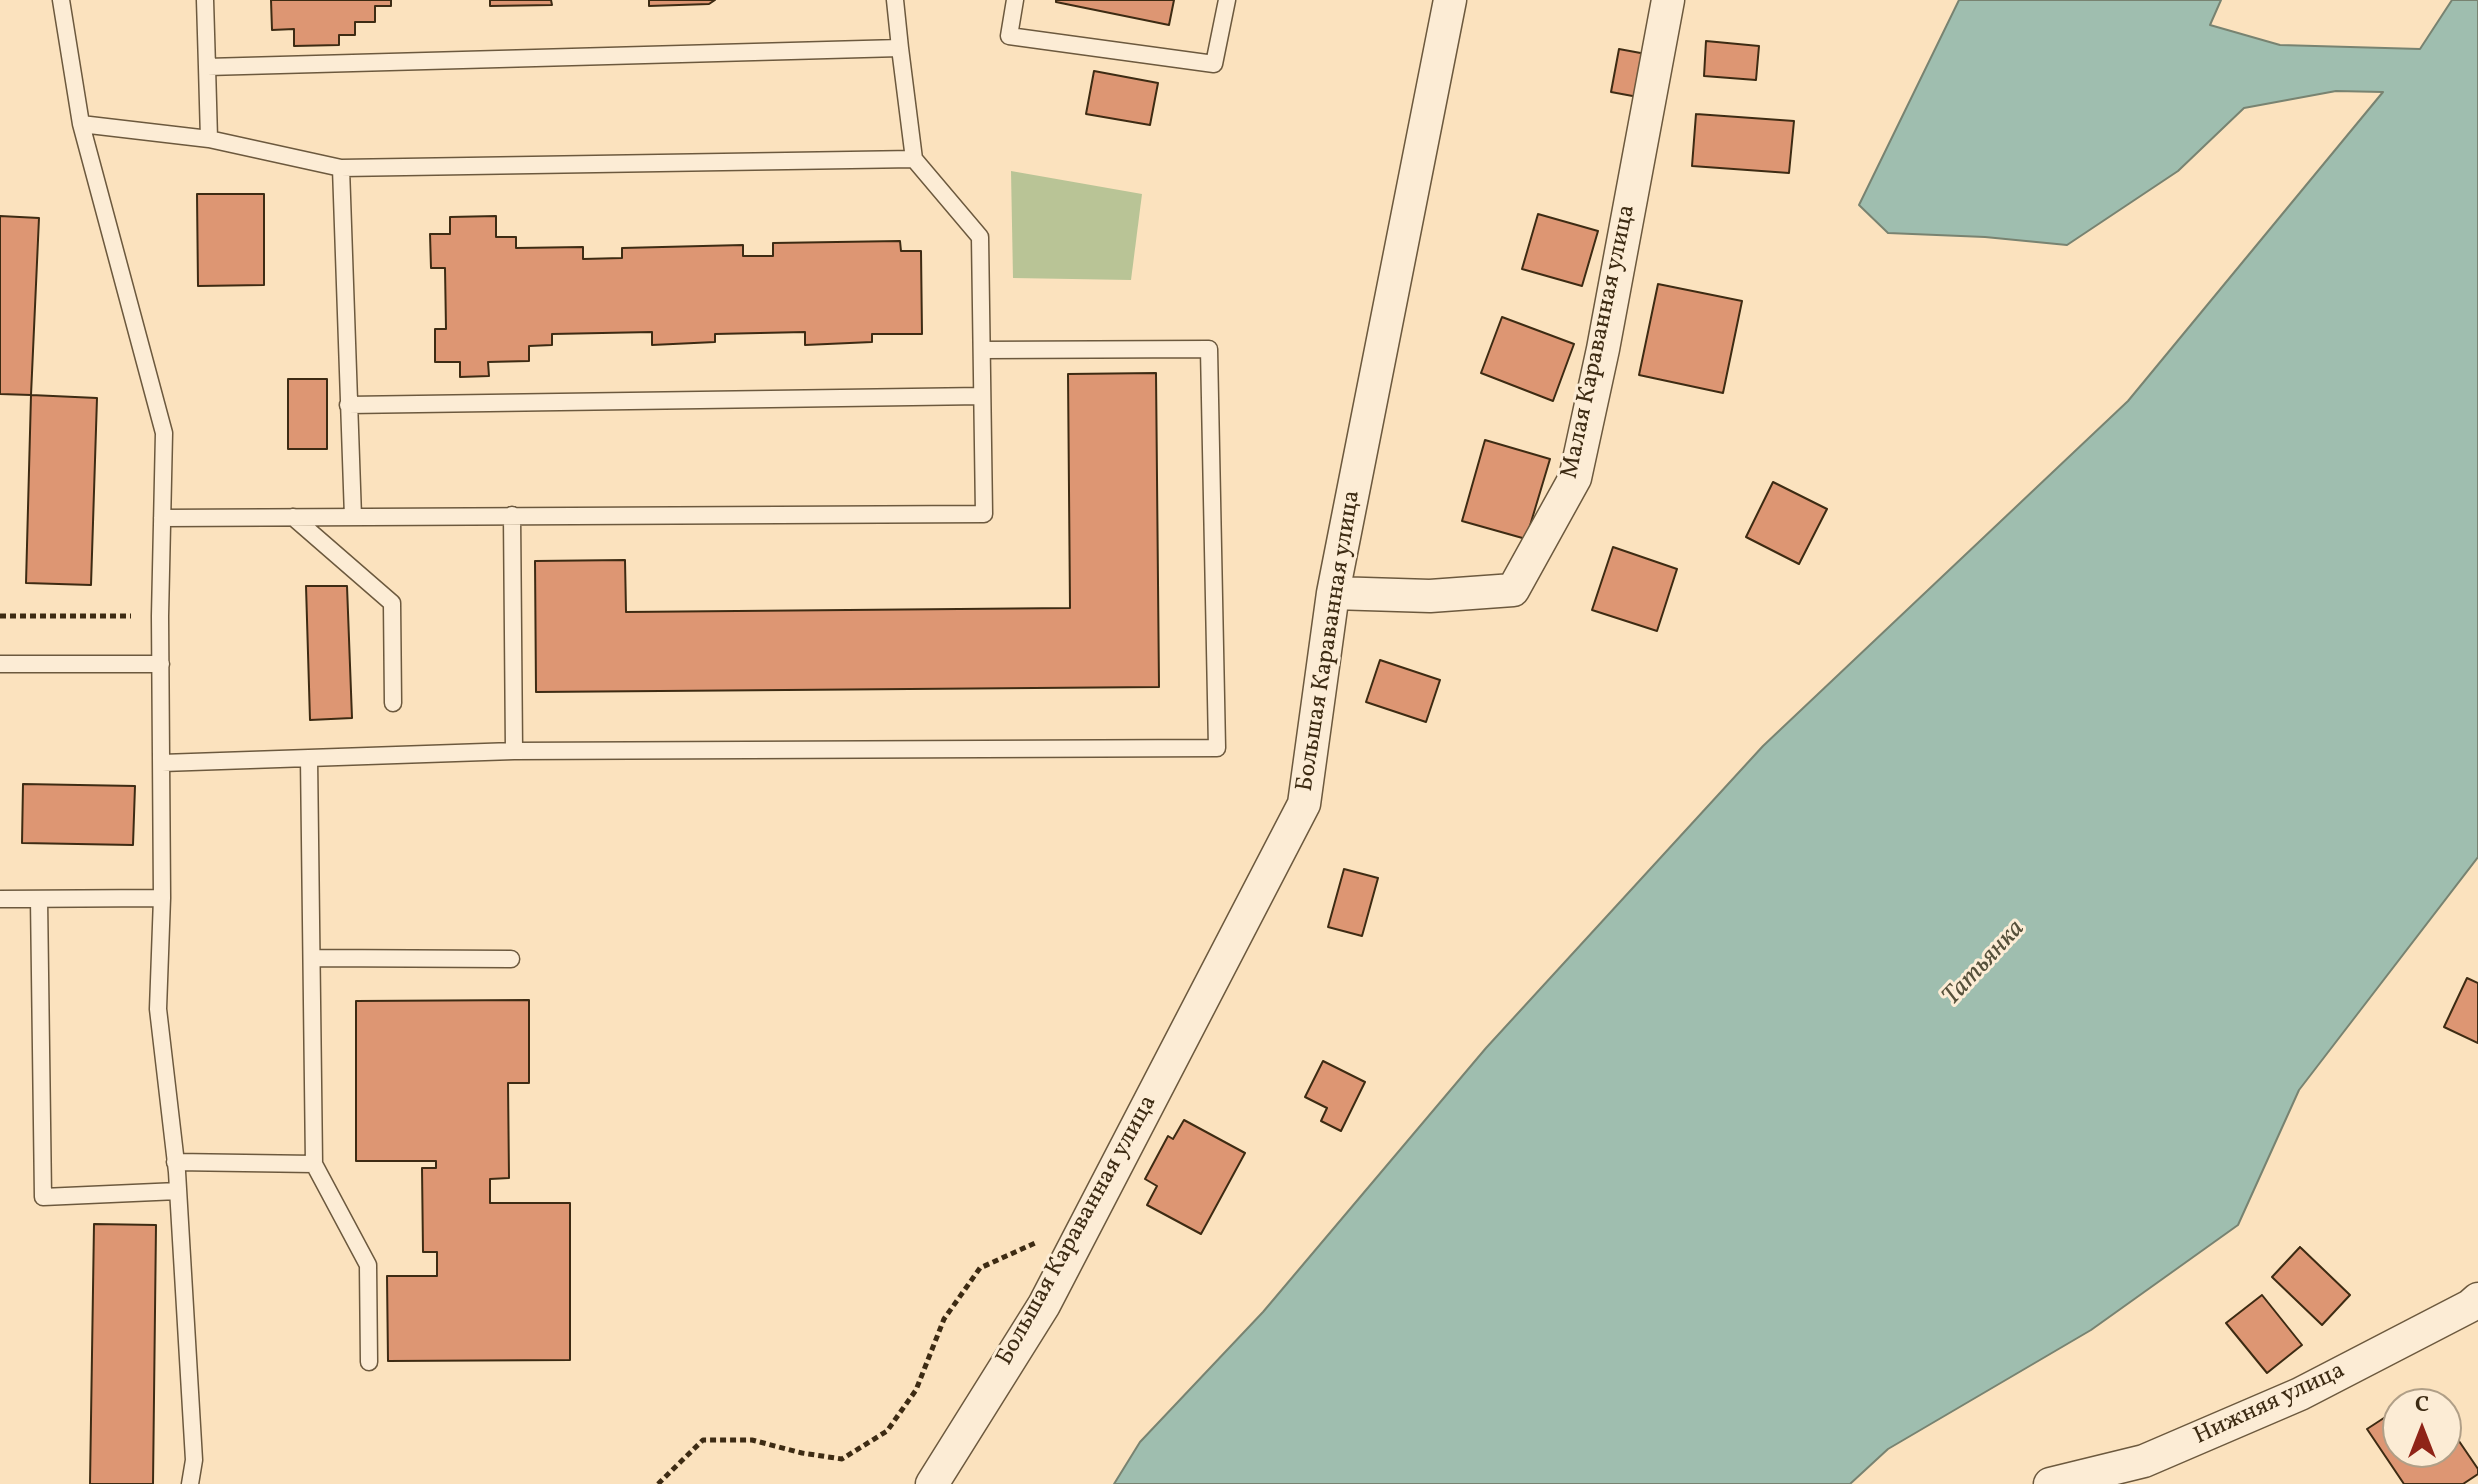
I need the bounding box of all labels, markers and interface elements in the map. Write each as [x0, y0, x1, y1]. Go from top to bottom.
street label: Малая Караванная улица [1557, 202, 1643, 482]
street label: Большая Караванная улица [1292, 489, 1368, 793]
water label: Татьянка [1937, 915, 2033, 1013]
street label: Большая Караванная улица [992, 1091, 1164, 1371]
street label: Нижняя улица [2190, 1358, 2350, 1452]
north arrow [2382, 1388, 2462, 1468]
text: С [2415, 1390, 2429, 1421]

